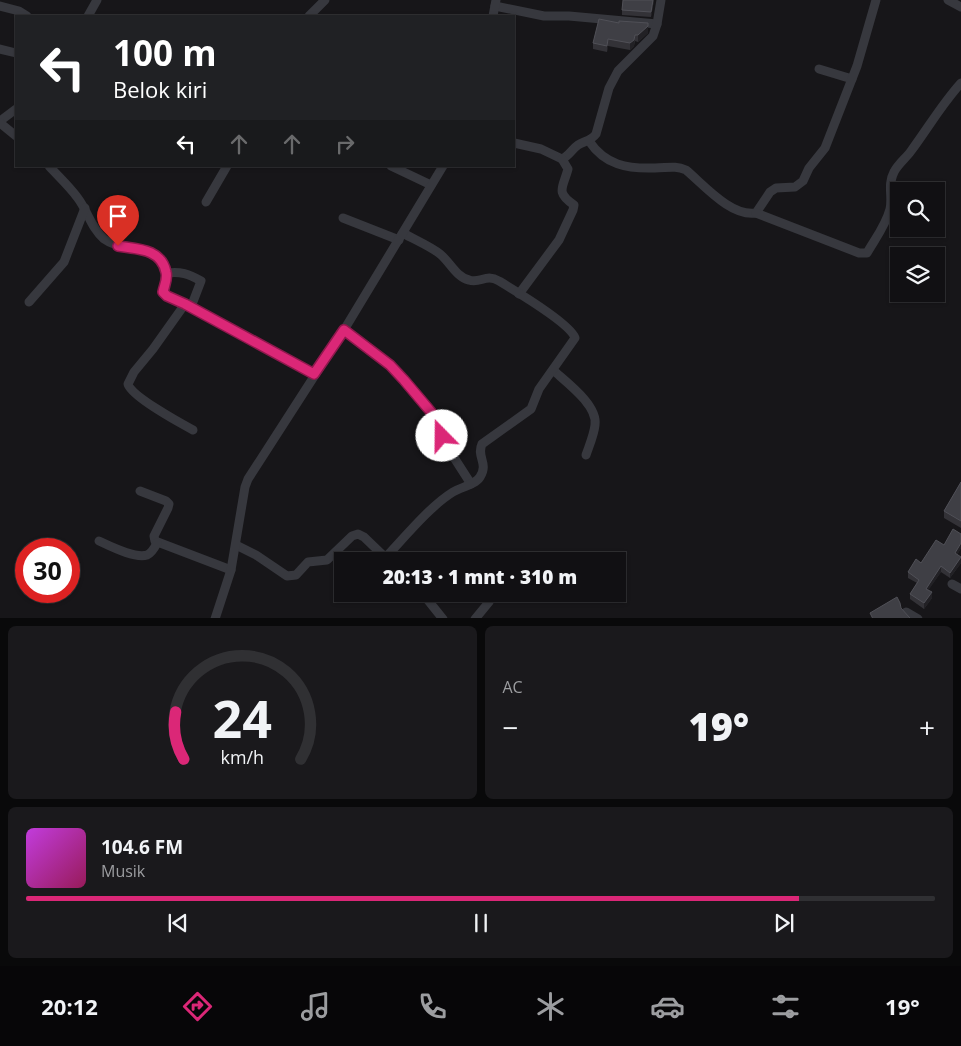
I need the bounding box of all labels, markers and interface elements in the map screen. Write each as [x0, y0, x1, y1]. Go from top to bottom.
text: 100 m [113, 29, 217, 76]
icon: left [30, 35, 95, 100]
text: Belok kiri [113, 74, 207, 104]
icon: left [172, 130, 200, 158]
icon: ahead [225, 130, 253, 158]
icon: ahead [278, 130, 306, 158]
icon: right [331, 130, 359, 158]
map controls [890, 182, 945, 302]
button: search [890, 182, 945, 237]
pin [97, 195, 139, 246]
icon: arrive [104, 202, 132, 230]
button: layers [890, 247, 945, 302]
position arrow [415, 409, 467, 461]
speed limit sign: 30 [15, 538, 80, 603]
text: 20:13 · 1 mnt · 310 m [383, 564, 577, 590]
text: AC [503, 676, 523, 698]
text: 24 [213, 682, 272, 753]
text: 19° [688, 700, 749, 752]
text: − [503, 708, 519, 746]
text: + [919, 708, 935, 746]
text: km/h [221, 745, 264, 769]
text: 104.6 FM [101, 834, 183, 860]
text: Musik [101, 860, 145, 882]
icon: previous [164, 909, 192, 937]
icon: pause [467, 909, 495, 937]
icon: next [770, 909, 798, 937]
icon: directions [180, 989, 215, 1024]
icon: music [298, 989, 333, 1024]
icon: phone [415, 989, 450, 1024]
icon: climate [533, 989, 568, 1024]
icon: car [650, 989, 685, 1024]
icon: filters [768, 989, 803, 1024]
text: 20:12 [41, 991, 98, 1021]
text: 19° [885, 991, 920, 1021]

